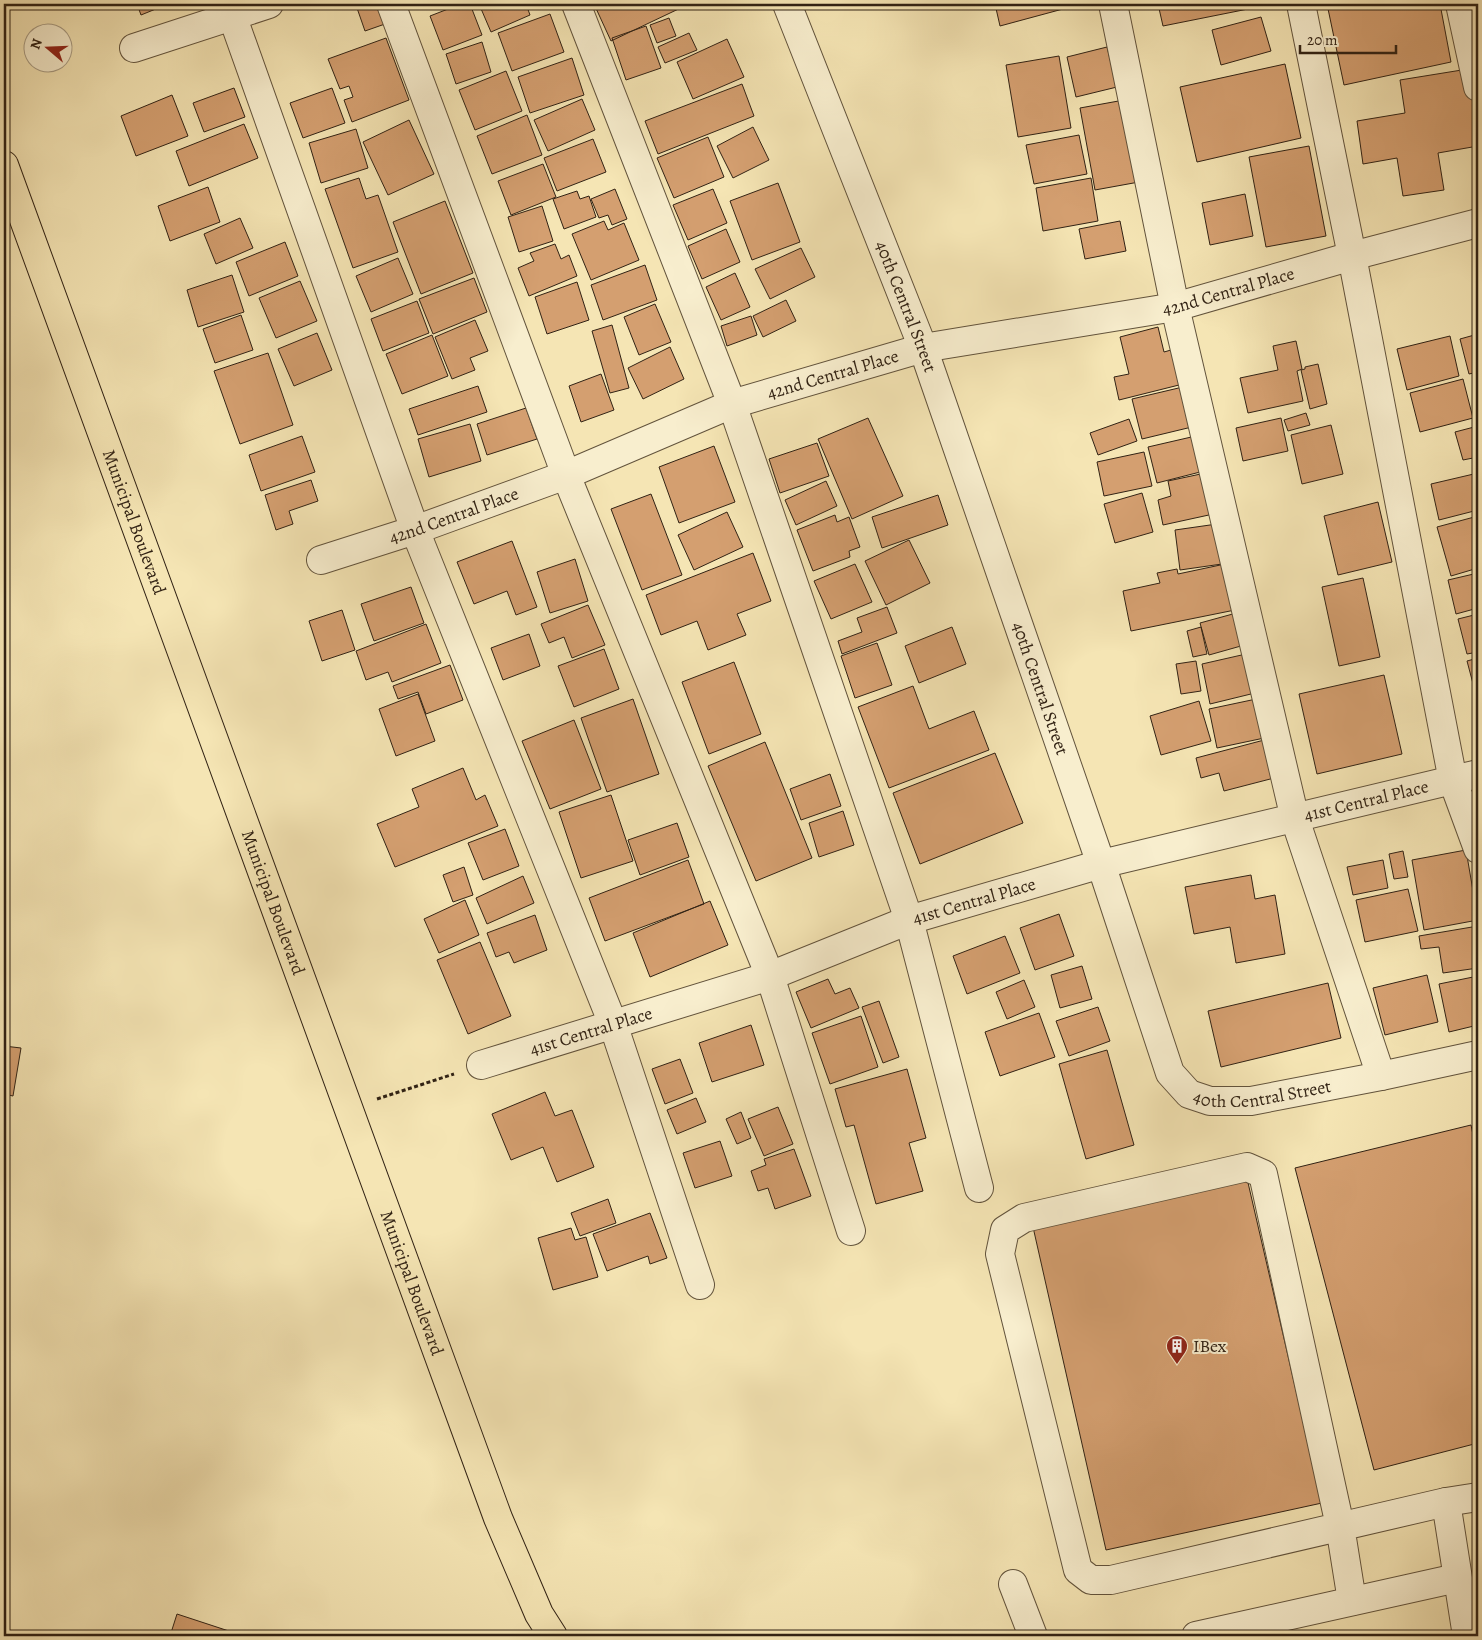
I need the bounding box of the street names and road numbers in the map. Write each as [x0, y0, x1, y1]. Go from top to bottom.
street label: 40th Central Street [870, 237, 942, 375]
street label: 42nd Central Place [1161, 261, 1297, 321]
street label: 42nd Central Place [764, 344, 901, 405]
street label: Municipal Boulevard [97, 446, 172, 598]
street label: 42nd Central Place [386, 481, 522, 550]
street label: 40th Central Street [1006, 619, 1074, 758]
street label: 41st Central Place [1302, 774, 1431, 827]
street label: Municipal Boulevard [236, 827, 311, 978]
street label: 41st Central Place [910, 872, 1038, 930]
street label: 41st Central Place [527, 1001, 655, 1061]
street label: 40th Central Street [1190, 1074, 1333, 1113]
street label: Municipal Boulevard [375, 1207, 450, 1359]

